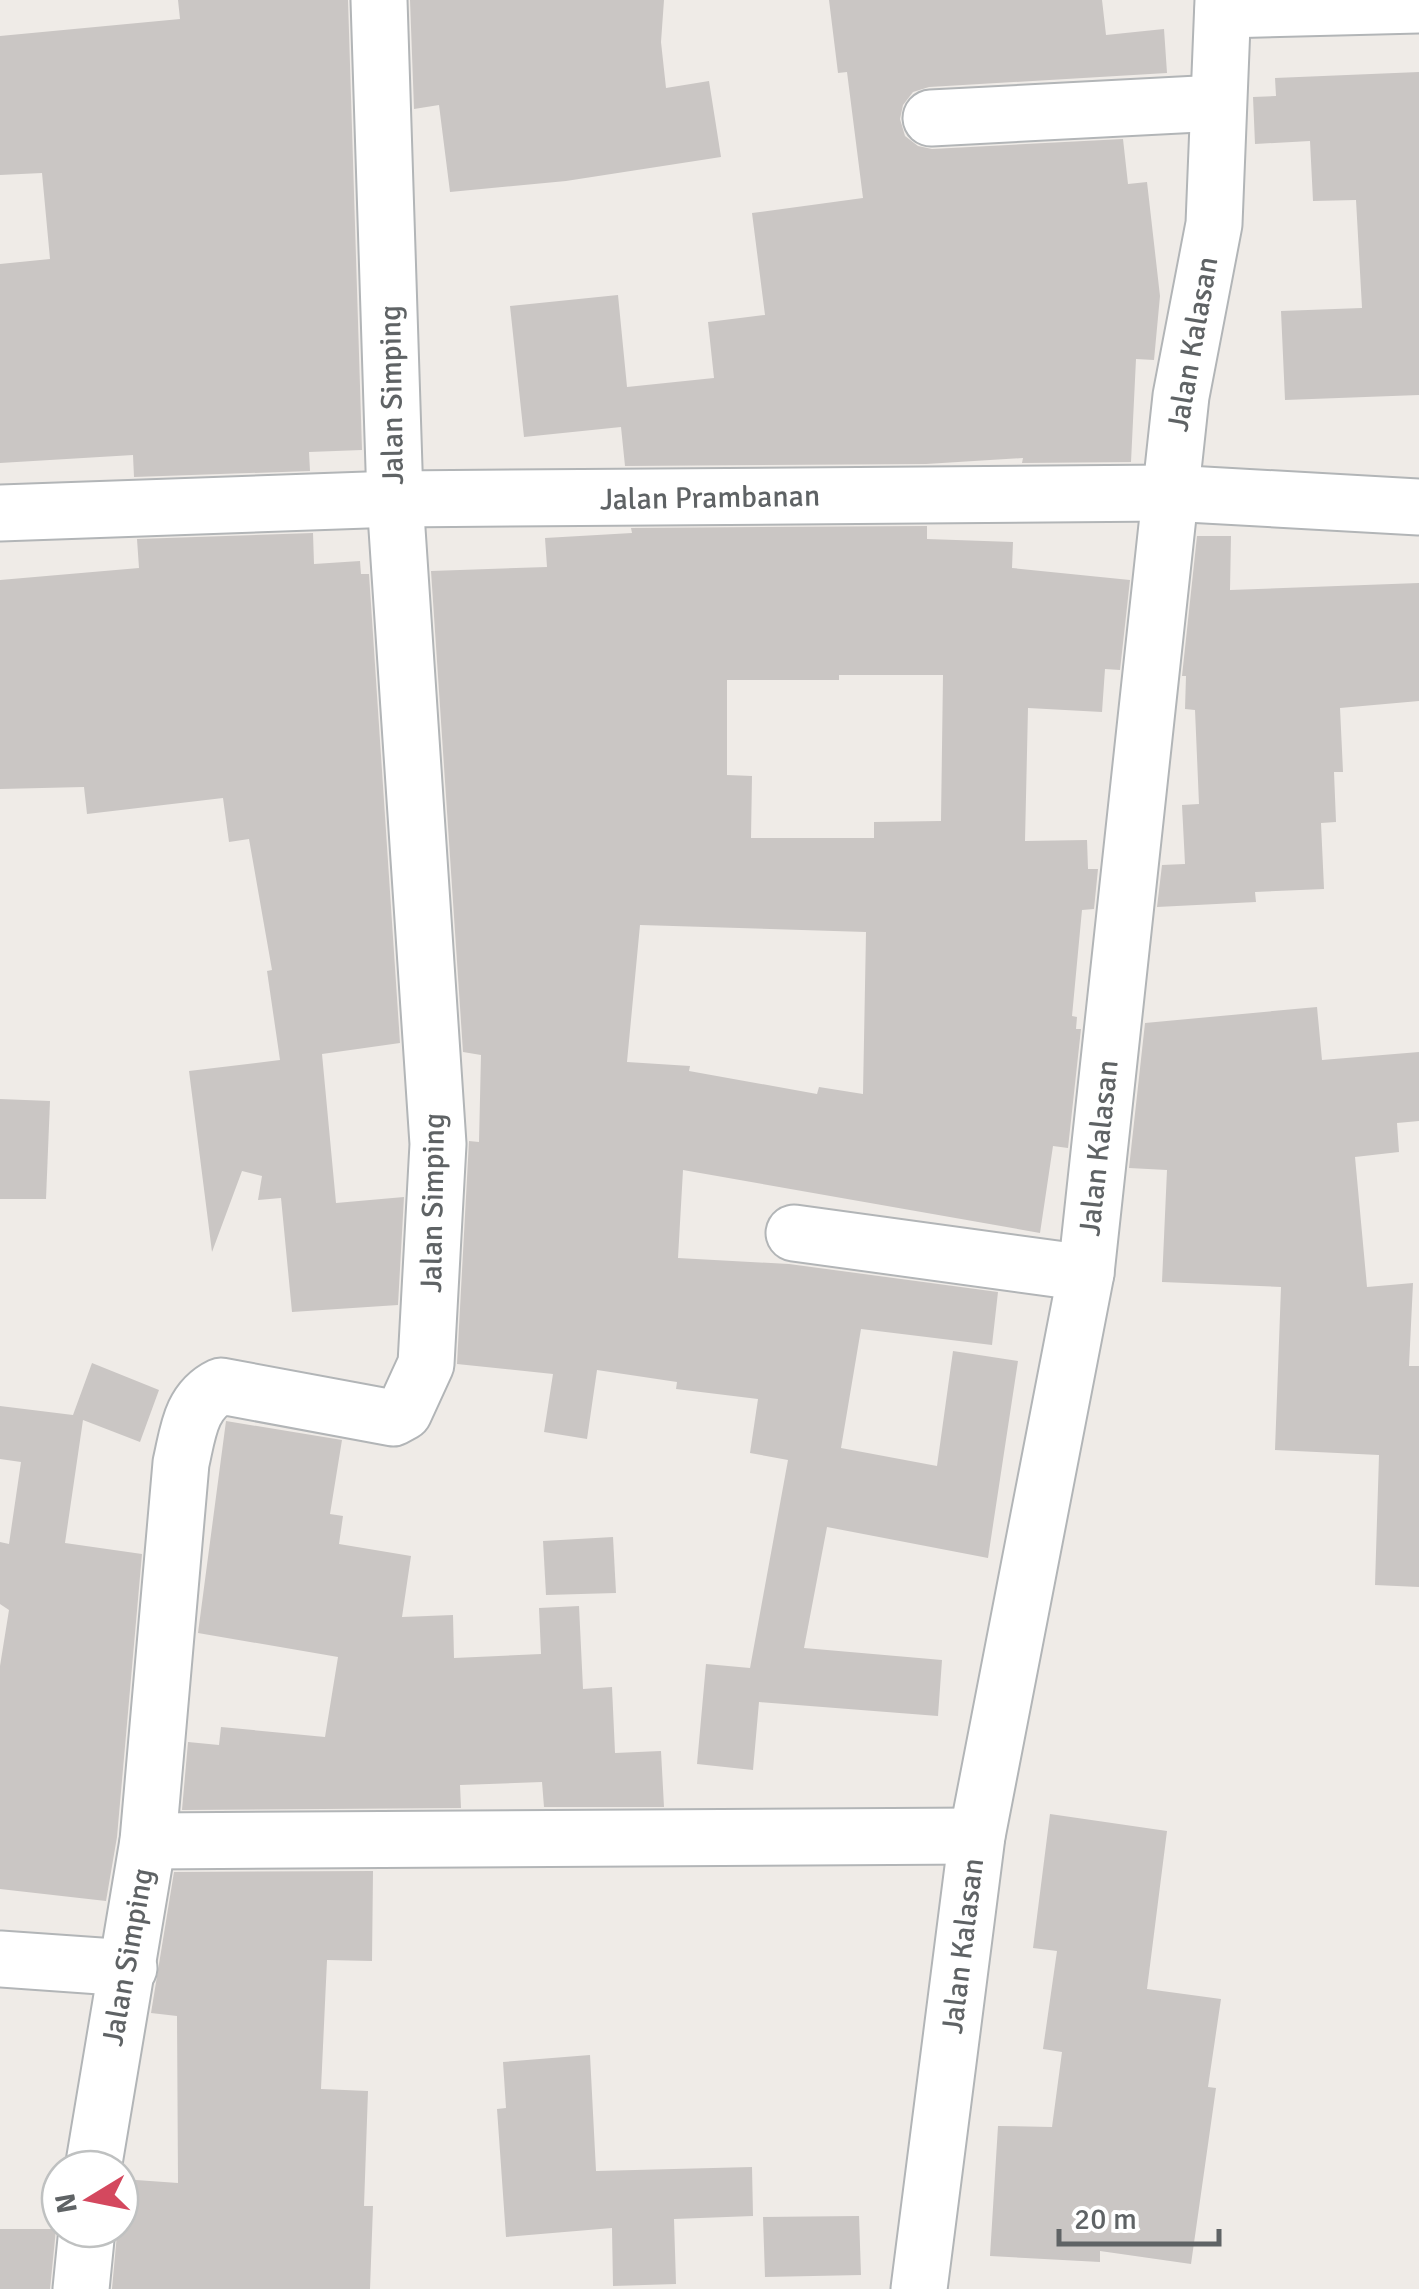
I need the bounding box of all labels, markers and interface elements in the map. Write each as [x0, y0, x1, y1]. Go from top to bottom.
street label: Jalan Kalasan [1159, 254, 1227, 434]
street label: Jalan Simping [372, 305, 412, 485]
street label: Jalan Prambanan [600, 478, 820, 518]
street label: Jalan Kalasan [1071, 1058, 1127, 1238]
street label: Jalan Simping [413, 1113, 453, 1293]
street label: Jalan Kalasan [934, 1856, 992, 2036]
street label: Jalan Simping [94, 1865, 162, 2049]
north arrow [40, 2149, 140, 2249]
scale bar [1059, 2184, 1219, 2246]
text: N [48, 2191, 85, 2216]
text: 20 m [1074, 2201, 1137, 2238]

